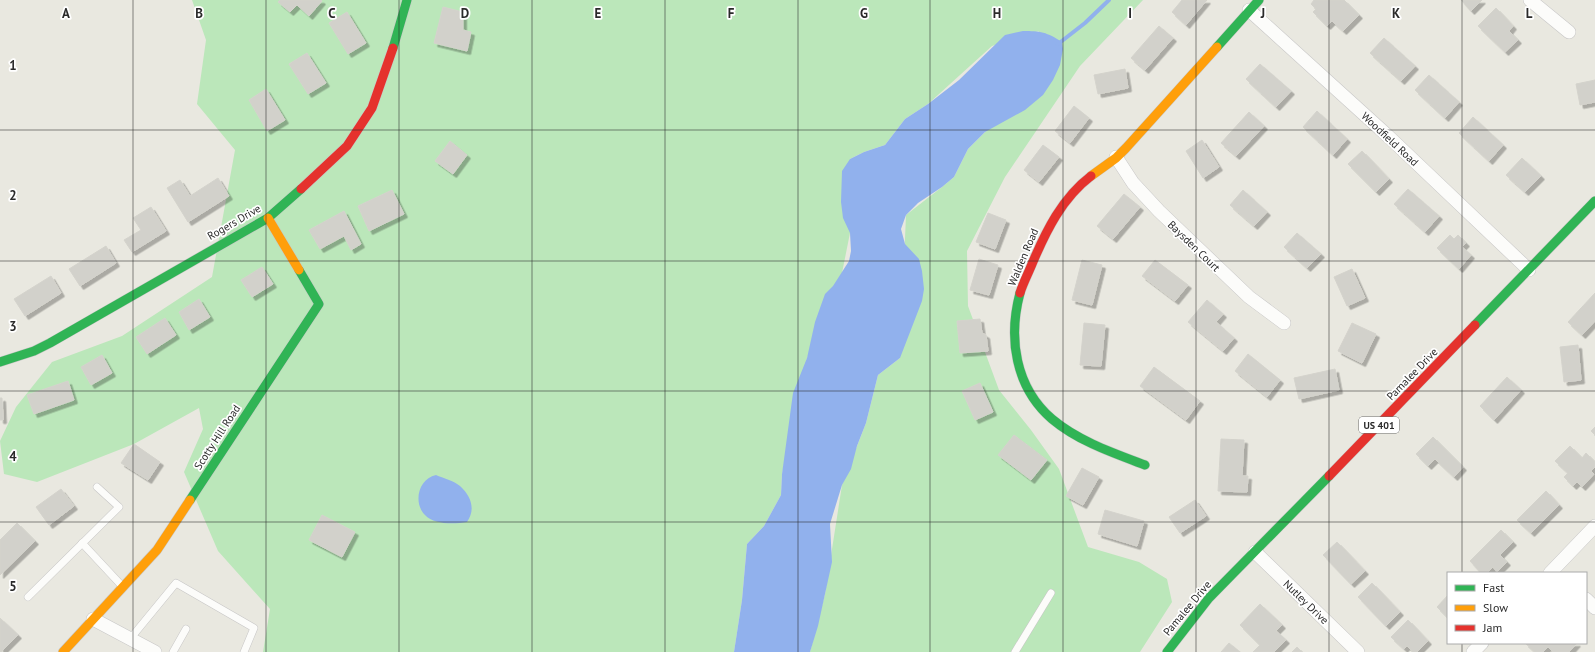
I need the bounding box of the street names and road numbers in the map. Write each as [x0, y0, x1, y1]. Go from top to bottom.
street label: Woodfield Road [1358, 109, 1422, 169]
street label: Rogers Drive [205, 201, 264, 243]
street label: Baysden Court [1165, 217, 1223, 275]
street label: Walden Road [1005, 226, 1041, 288]
street label: Pamalee Drive [1384, 345, 1441, 403]
street label: Scotty Hill Road [191, 402, 243, 472]
road number: US 401 [1359, 417, 1399, 433]
street label: Pamalee Drive [1160, 577, 1214, 638]
street label: Nutley Drive [1280, 577, 1332, 627]

